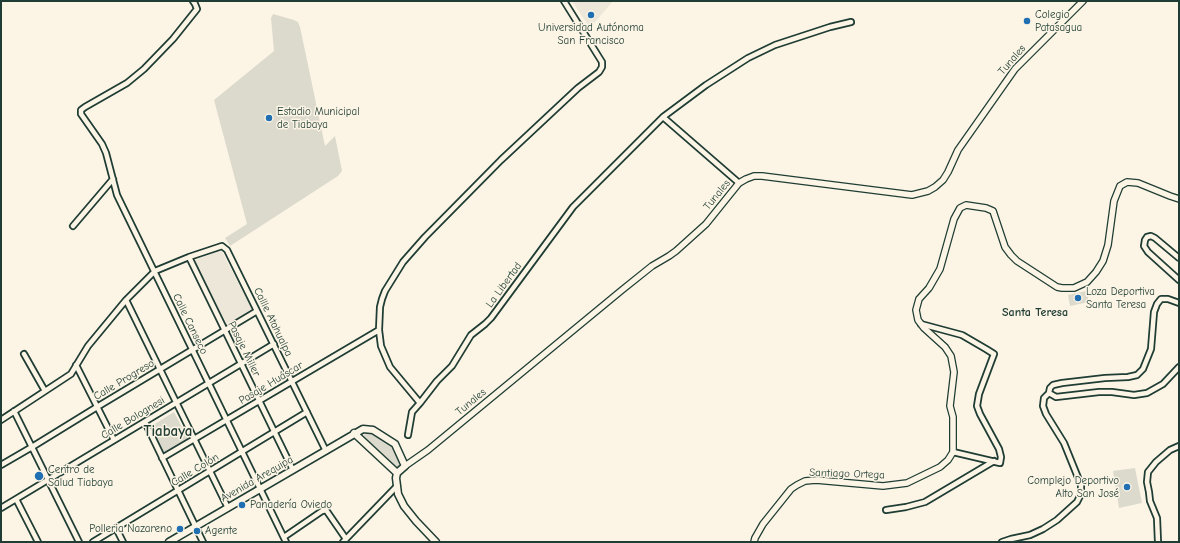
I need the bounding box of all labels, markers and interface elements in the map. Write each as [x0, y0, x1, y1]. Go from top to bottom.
place label: Colegio Patasagua [1035, 8, 1082, 34]
marker: Universidad Autónoma San Francisco [586, 10, 596, 20]
marker: Colegio Patasagua [1022, 16, 1032, 26]
place label: Universidad Autónoma San Francisco [538, 21, 644, 47]
street label: Tunales [995, 42, 1029, 78]
place label: Estadio Municipal de Tiabaya [277, 105, 360, 131]
marker: Estadio Municipal de Tiabaya [264, 113, 274, 123]
street label: Tunales [701, 177, 733, 213]
street label: La Libertad [483, 260, 525, 310]
street label: Callle Atahualpa [251, 285, 295, 359]
place label: Loza Deportiva Santa Teresa [1086, 285, 1155, 311]
street label: Calle Canseco [170, 291, 210, 357]
marker: Loza Deportiva Santa Teresa [1073, 293, 1083, 303]
district label: Santa Teresa [1002, 306, 1068, 320]
street label: Pasaje Miller [225, 319, 263, 379]
street label: Calle Progreso [91, 357, 157, 403]
street label: Pasaje Huáscar [237, 359, 305, 407]
street label: Tunales [453, 385, 489, 419]
street label: Calle Bolognesi [99, 394, 167, 442]
district label: Tiabaya [144, 423, 192, 441]
street label: Calle Colón [169, 451, 221, 489]
street label: Avenida Arequipa [218, 453, 296, 505]
place label: Centro de Salud Tiabaya [48, 463, 113, 489]
street label: Santiago Ortega [809, 466, 885, 482]
marker: Centro de Salud Tiabaya [33, 470, 45, 482]
place label: Complejo Deportivo Alto San José [1027, 474, 1119, 500]
marker: Complejo Deportivo Alto San José [1122, 482, 1132, 492]
place label: Panadería Oviedo [250, 498, 332, 512]
marker: Panadería Oviedo [237, 500, 247, 510]
place label: Polleria Nazareno [89, 522, 172, 536]
marker: Polleria Nazareno [175, 524, 185, 534]
place label: Agente [205, 524, 237, 538]
marker: Agente [192, 526, 202, 536]

